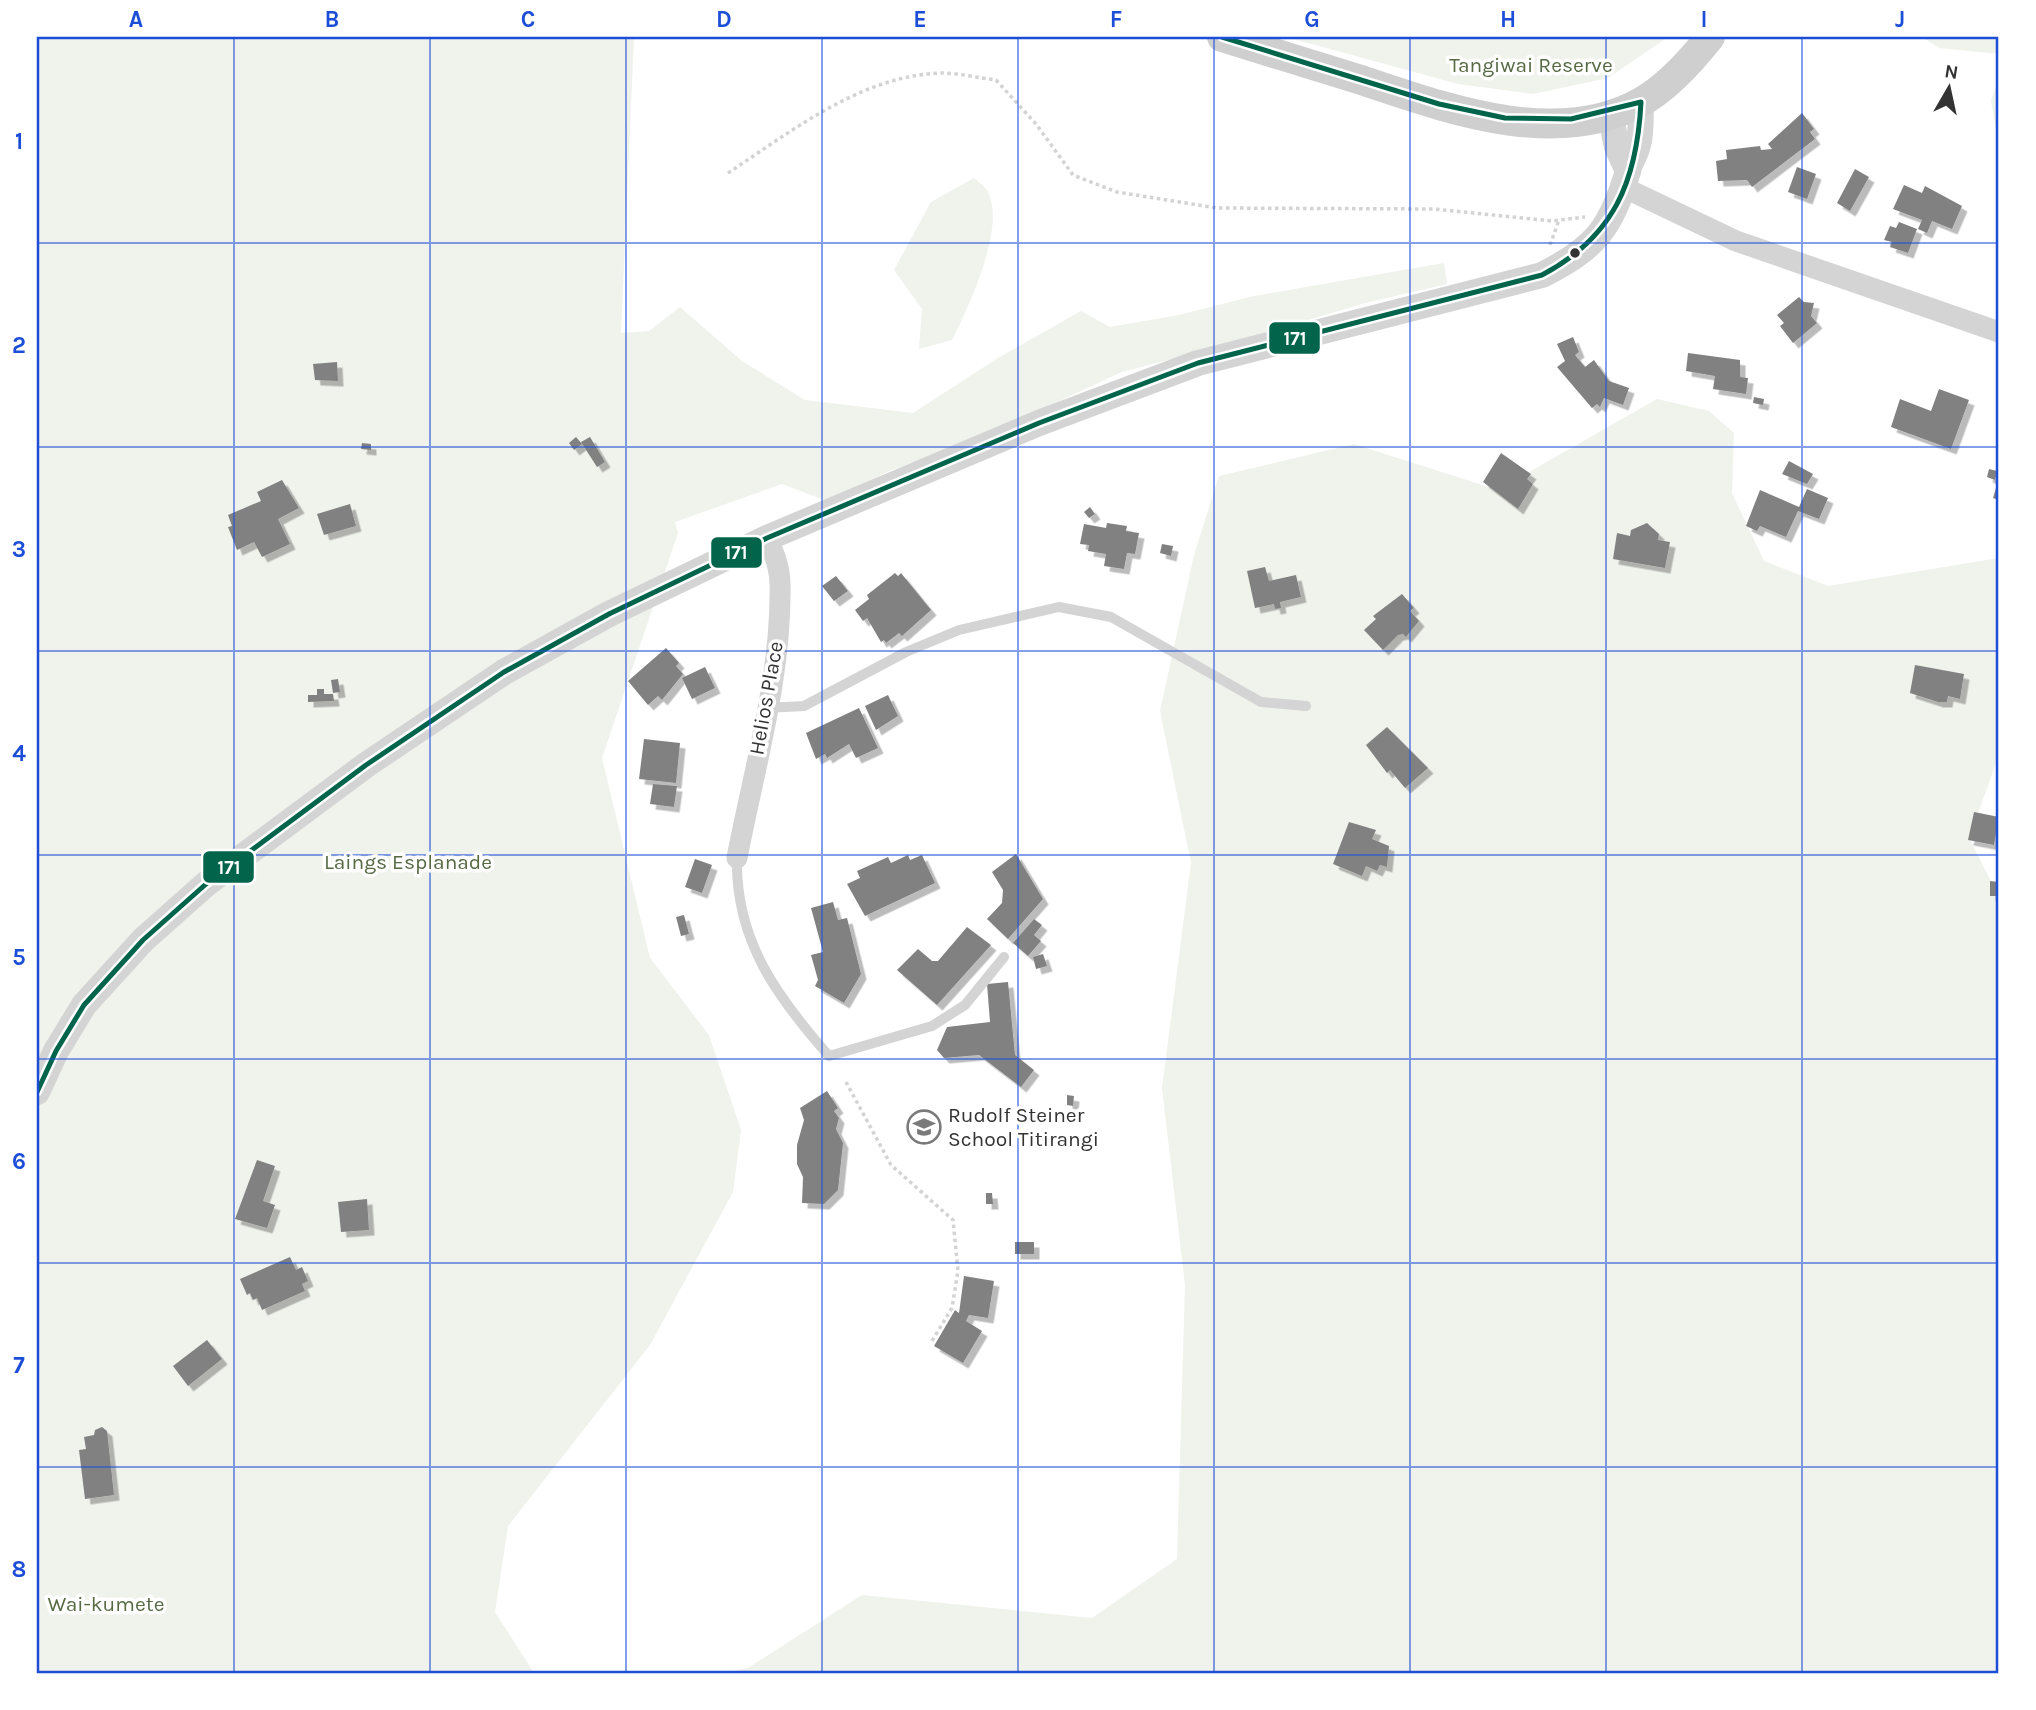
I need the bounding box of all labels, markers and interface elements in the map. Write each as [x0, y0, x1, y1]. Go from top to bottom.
text: A [129, 6, 143, 33]
text: B [325, 6, 339, 33]
text: C [521, 6, 535, 33]
text: D [716, 6, 732, 33]
text: E [913, 6, 927, 33]
text: F [1110, 6, 1122, 33]
text: G [1304, 6, 1320, 33]
text: H [1500, 6, 1516, 33]
text: I [1700, 6, 1708, 33]
text: J [1895, 6, 1905, 33]
north arrow [1913, 52, 1983, 122]
park label: Tangiwai Reserve [1449, 53, 1613, 77]
text: N [1943, 60, 1960, 84]
text: 1 [15, 128, 23, 155]
unlabelled marker [1568, 246, 1582, 260]
line badge: 171 [1268, 321, 1321, 355]
text: 171 [1284, 328, 1307, 350]
text: 2 [12, 332, 26, 359]
text: 3 [12, 536, 26, 563]
line badge: 171 [710, 536, 763, 569]
text: 171 [725, 542, 748, 564]
street label: Helios Place [744, 639, 788, 757]
text: 4 [12, 740, 26, 767]
line badge: 171 [202, 850, 255, 884]
park label: Laings Esplanade [324, 850, 492, 874]
text: 171 [218, 857, 241, 879]
text: 5 [12, 944, 26, 971]
place label: Rudolf Steiner School Titirangi [948, 1103, 1099, 1151]
school or university icon: Rudolf Steiner School Titirangi [905, 1108, 943, 1146]
text: 6 [12, 1148, 26, 1175]
text: 7 [13, 1352, 25, 1379]
text: 8 [12, 1556, 26, 1583]
park label: Wai-kumete [48, 1592, 164, 1616]

